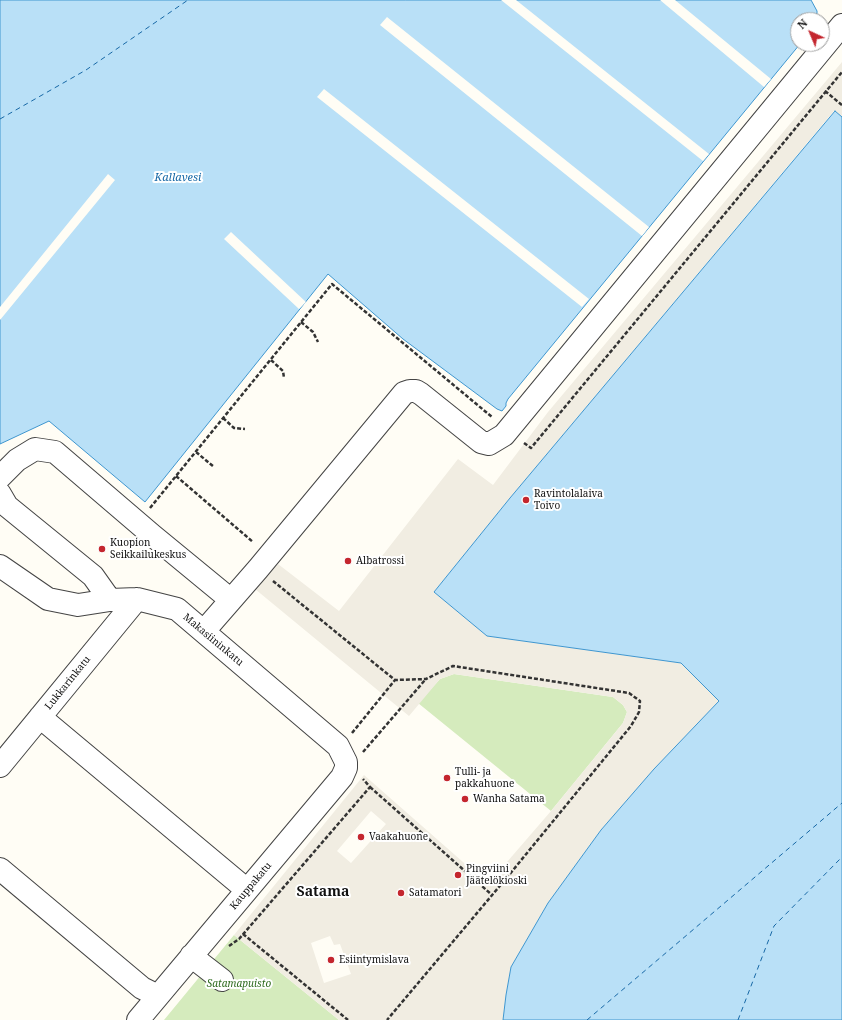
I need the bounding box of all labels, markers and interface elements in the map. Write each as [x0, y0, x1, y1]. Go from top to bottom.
north arrow [790, 12, 830, 52]
text: N [794, 15, 810, 32]
water label: Kallavesi [155, 171, 201, 185]
place label: Ravintolalaiva Toivo [534, 488, 603, 512]
marker: Ravintolalaiva Toivo [521, 495, 531, 505]
place label: Kuopion Seikkailukeskus [110, 537, 186, 560]
marker: Kuopion Seikkailukeskus [97, 544, 107, 554]
place label: Albatrossi [356, 555, 404, 567]
marker: Albatrossi [343, 556, 353, 566]
street label: Makasiininkatu [180, 611, 246, 669]
street label: Lukkarinkatu [43, 654, 93, 712]
place label: Tulli- ja pakkahuone [455, 766, 514, 790]
marker: Tulli- ja pakkahuone [442, 773, 452, 783]
place label: Wanha Satama [473, 793, 545, 805]
marker: Wanha Satama [460, 794, 470, 804]
place label: Vaakahuone [369, 831, 428, 843]
marker: Vaakahuone [356, 832, 366, 842]
street label: Kauppakatu [228, 860, 274, 912]
place label: Pingviini Jäätelökioski [466, 863, 527, 886]
marker: Pingviini Jäätelökioski [453, 870, 463, 880]
district label: Satama [297, 884, 349, 900]
place label: Satamatori [409, 887, 461, 899]
marker: Satamatori [396, 888, 406, 898]
place label: Esiintymislava [339, 954, 409, 966]
marker: Esiintymislava [326, 955, 336, 965]
park label: Satamapuisto [207, 978, 271, 990]

